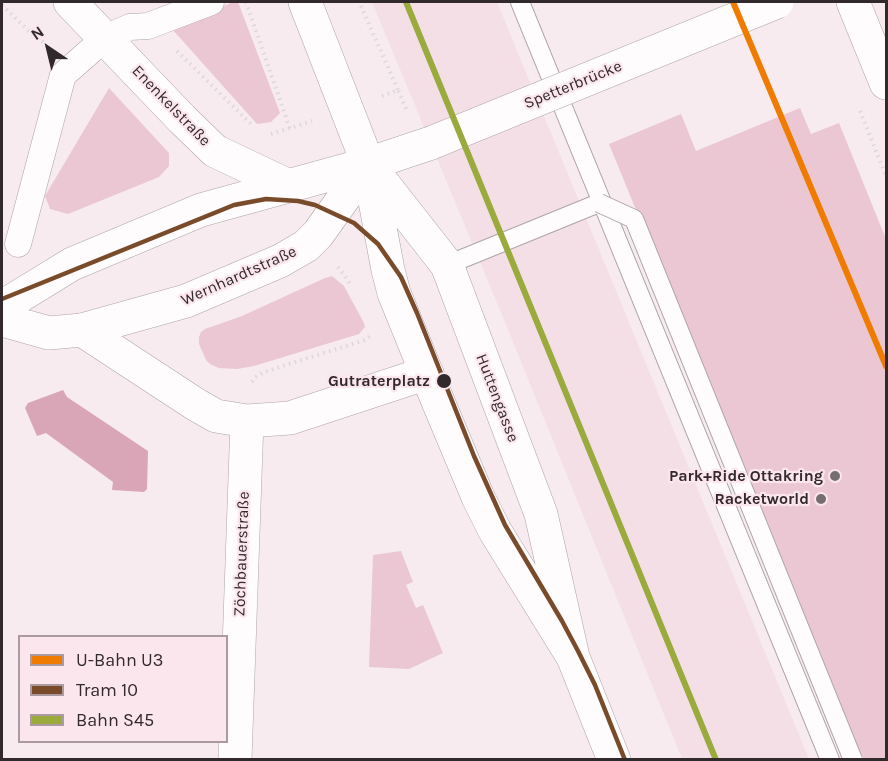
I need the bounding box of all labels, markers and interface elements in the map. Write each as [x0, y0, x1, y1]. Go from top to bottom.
north arrow [18, 18, 78, 78]
text: N [27, 22, 48, 44]
street label: Spetterbrücke [521, 57, 625, 113]
street label: Enenkelstraße [128, 61, 214, 151]
street label: Wernhardtstraße [178, 242, 300, 310]
street label: Huttengasse [471, 351, 523, 445]
place label: Gutraterplatz [328, 371, 430, 391]
marker: Gutraterplatz [435, 372, 453, 390]
place label: Park+Ride Ottakring [669, 466, 823, 486]
marker: Park+Ride Ottakring [828, 469, 842, 483]
place label: Racketworld [714, 489, 809, 509]
street label: Zöchbauerstraße [230, 491, 254, 617]
marker: Racketworld [814, 492, 828, 506]
legend [18, 635, 228, 743]
text: U-Bahn U3 [76, 649, 164, 671]
text: Tram 10 [76, 679, 138, 701]
text: Bahn S45 [76, 709, 154, 731]

